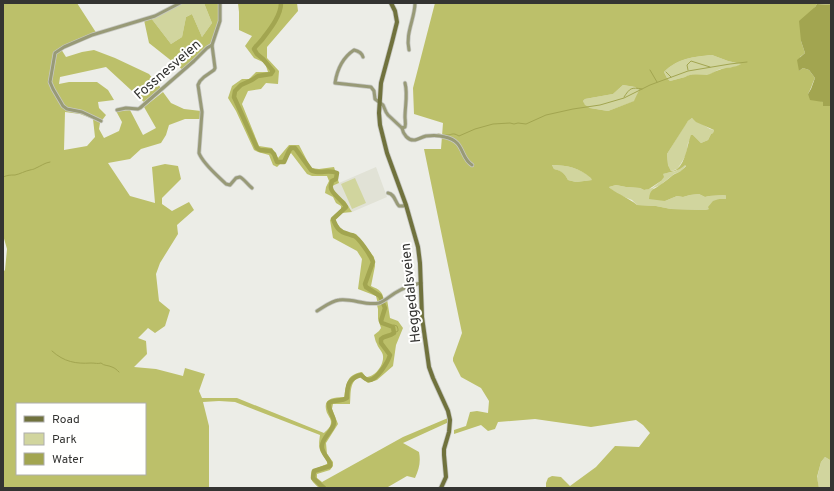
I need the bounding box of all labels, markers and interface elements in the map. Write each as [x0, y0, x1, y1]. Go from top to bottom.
street label: Fossnesveien [131, 36, 205, 104]
street label: Heggedalsveien [398, 242, 425, 343]
legend [16, 403, 146, 475]
text: Road [52, 412, 80, 428]
text: Park [52, 432, 77, 448]
text: Water [52, 452, 84, 468]

